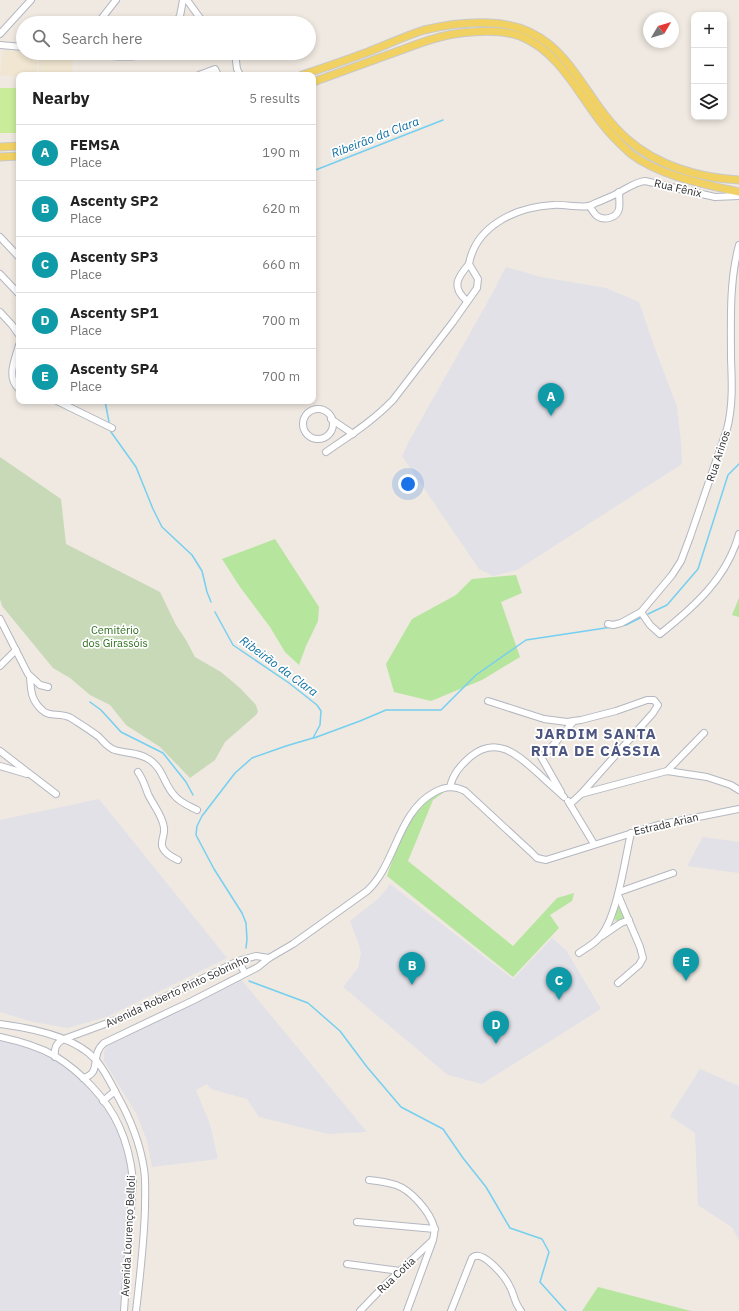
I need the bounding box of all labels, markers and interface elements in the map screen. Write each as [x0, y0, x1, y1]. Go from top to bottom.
north arrow [643, 12, 679, 48]
map controls [691, 12, 727, 120]
button: + [691, 12, 727, 48]
search box [16, 16, 316, 60]
icon: search [30, 27, 52, 49]
text: Search here [62, 29, 142, 48]
button: − [691, 48, 727, 84]
button: layers [691, 84, 727, 120]
text: Nearby [32, 87, 90, 109]
text: 5 results [249, 90, 300, 107]
water label: Ribeirão da Clara [329, 113, 421, 161]
text: FEMSA [70, 135, 120, 154]
text: A [41, 144, 49, 161]
text: 190 m [262, 144, 300, 161]
text: Place [70, 154, 102, 171]
street label: Rua Fênix [653, 176, 703, 200]
text: Ascenty SP2 [70, 191, 158, 210]
text: B [41, 200, 49, 217]
text: 620 m [262, 200, 300, 217]
text: Place [70, 210, 102, 227]
text: Ascenty SP3 [70, 247, 158, 266]
text: C [41, 256, 49, 273]
text: 660 m [262, 256, 300, 273]
text: Place [70, 266, 102, 283]
text: Ascenty SP1 [70, 303, 158, 322]
text: D [40, 312, 50, 329]
text: 700 m [262, 312, 300, 329]
text: Place [70, 322, 102, 339]
text: Ascenty SP4 [70, 359, 158, 378]
text: E [41, 368, 49, 385]
text: 700 m [262, 368, 300, 385]
text: Place [70, 378, 102, 395]
pin: A [538, 383, 564, 416]
street label: Rua Arinos [703, 428, 733, 484]
your location [398, 474, 418, 494]
park label: Cemitério dos Girassóis [82, 623, 148, 650]
water label: Ribeirão da Clara [237, 633, 321, 699]
district label: JARDIM SANTA RITA DE CÁSSIA [531, 724, 661, 760]
street label: Estrada Arian [632, 810, 700, 838]
pin: E [673, 948, 699, 981]
street label: Avenida Roberto Pinto Sobrinho [103, 952, 251, 1030]
pin: B [399, 952, 425, 985]
pin: C [546, 967, 572, 1000]
pin: D [483, 1011, 509, 1044]
street label: Avenida Lourenço Belloli [118, 1175, 138, 1297]
street label: Rua Cotia [374, 1254, 418, 1296]

